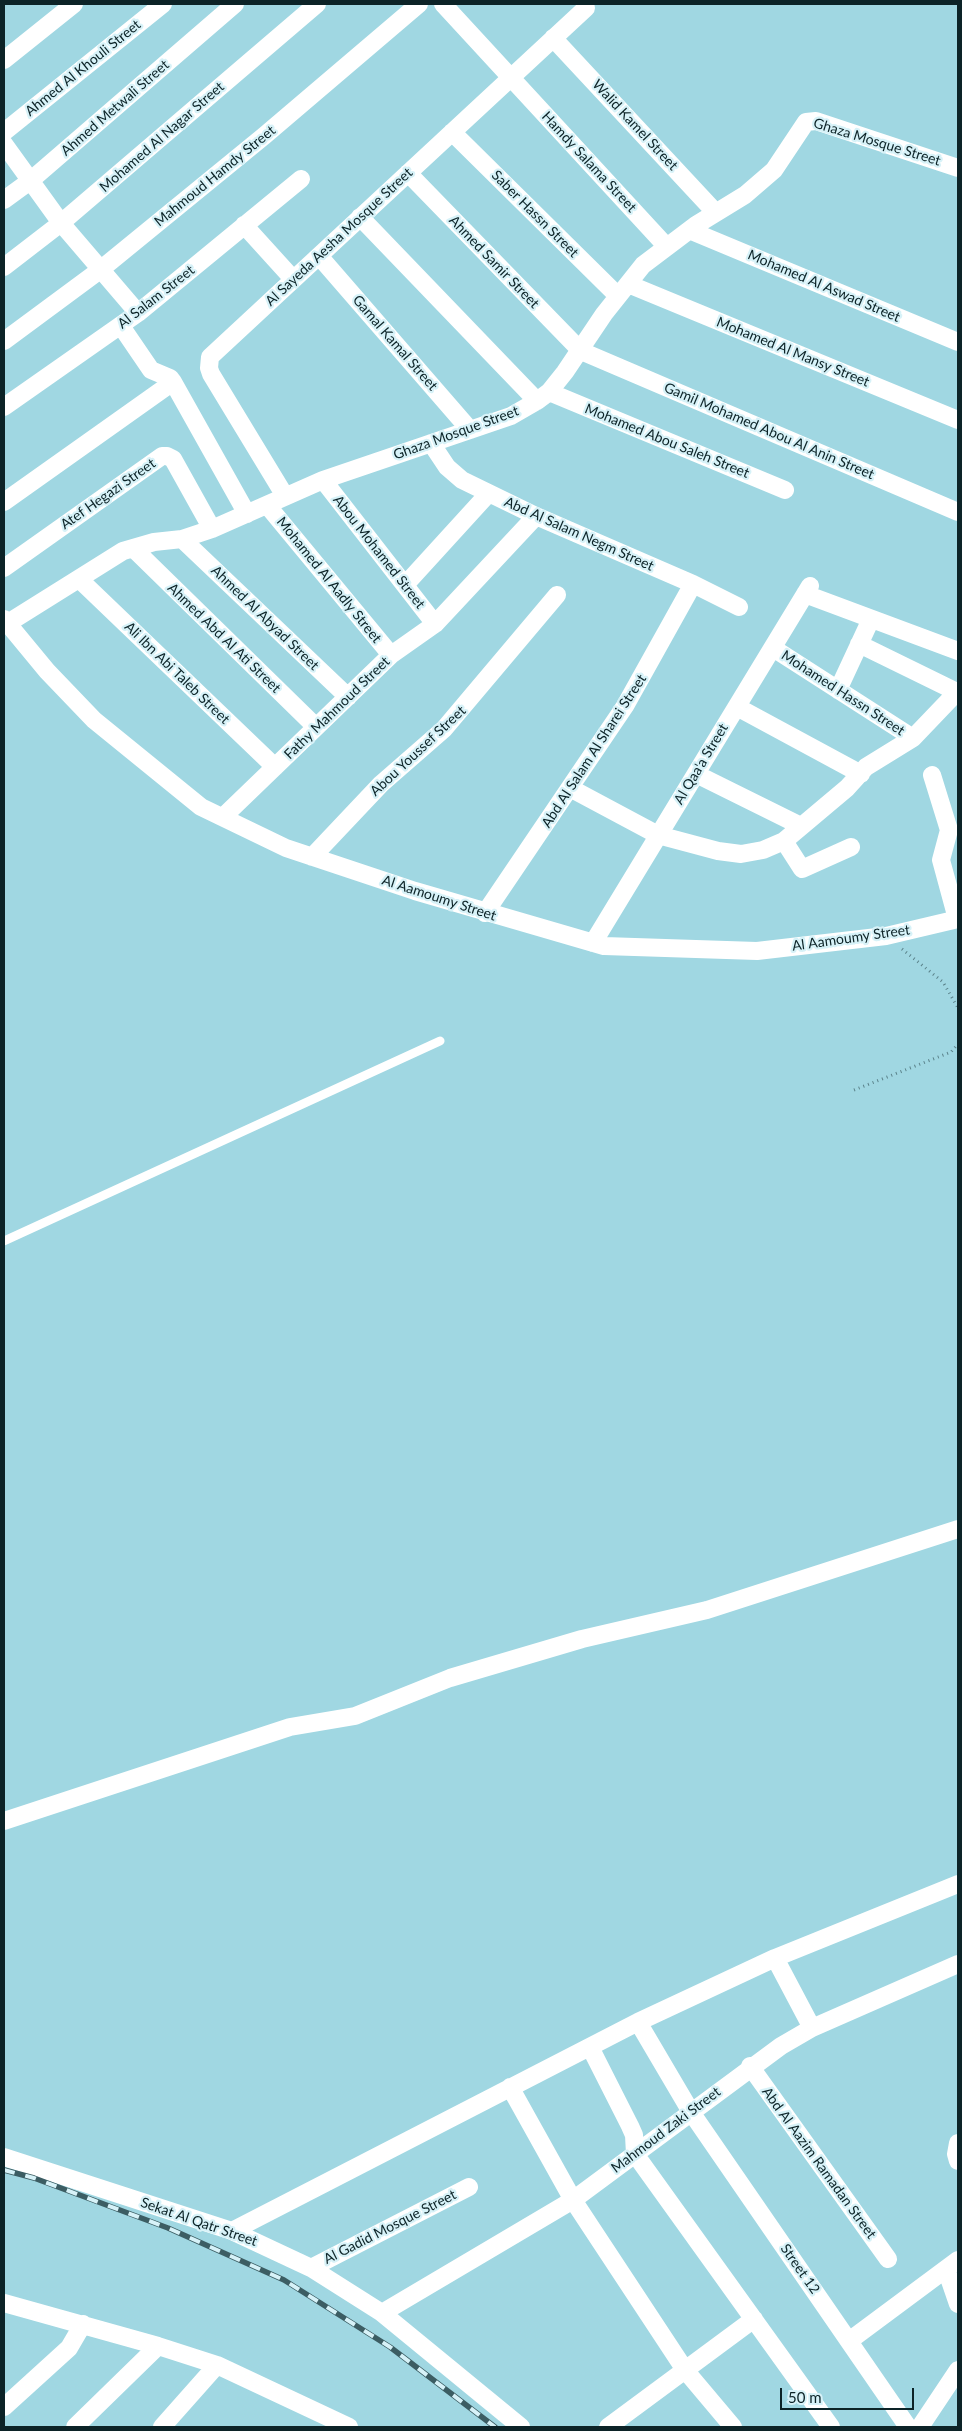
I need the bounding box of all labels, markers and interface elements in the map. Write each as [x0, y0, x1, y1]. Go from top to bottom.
street label: Ahmed Al Khouli Street [22, 16, 144, 120]
street label: Ahmed Metwali Street [58, 56, 172, 160]
street label: Walid Kamel Street [589, 76, 681, 174]
street label: Mohamed Al Nagar Street [96, 78, 228, 196]
street label: Hamdy Salama Street [538, 108, 640, 216]
street label: Ghaza Mosque Street [811, 115, 943, 169]
street label: Mahmoud Hamdy Street [151, 122, 279, 230]
street label: Al Sayeda Aesha Mosque Street [262, 164, 416, 310]
street label: Saber Hassn Street [488, 167, 582, 261]
street label: Ahmed Samir Street [445, 212, 543, 312]
street label: Mohamed Al Aswad Street [745, 246, 903, 326]
street label: Al Salam Street [114, 262, 198, 332]
street label: Gamal Kamal Street [349, 292, 441, 394]
street label: Mohamed Al Mansy Street [714, 314, 872, 390]
street label: Gamil Mohamed Abou Al Anin Street [661, 379, 877, 483]
street label: Mohamed Abou Saleh Street [582, 400, 752, 482]
street label: Ghaza Mosque Street [391, 403, 521, 463]
street label: Atef Hegazi Street [57, 455, 159, 533]
street label: Abou Mohamed Street [329, 492, 429, 612]
street label: Abd Al Salam Negm Street [502, 493, 656, 575]
street label: Mohamed Al Aadly Street [273, 514, 385, 646]
street label: Ahmed Al Abyad Street [208, 562, 322, 674]
street label: Ahmed Abd Al Ati Street [164, 580, 284, 696]
street label: Ali Ibn Abi Taleb Street [121, 618, 233, 728]
street label: Mohamed Hassn Street [778, 647, 908, 739]
street label: Fathy Mahmoud Street [281, 653, 393, 763]
street label: Abd Al Salam Al Sharei Street [538, 671, 650, 831]
street label: Abou Youssef Street [367, 702, 469, 800]
street label: Al Qaa'a Street [670, 721, 732, 807]
street label: Al Aamoumy Street [380, 872, 498, 924]
street label: Al Aamoumy Street [791, 921, 911, 955]
street label: Mahmoud Zaki Street [608, 2083, 724, 2177]
street label: Abd Al Aazim Ramadan Street [758, 2084, 880, 2242]
street label: Al Gadid Mosque Street [321, 2186, 459, 2268]
street label: Sekat Al Qatr Street [138, 2194, 260, 2250]
street label: Street 12 [777, 2241, 823, 2297]
scale bar [782, 2378, 916, 2410]
text: 50 m [788, 2388, 822, 2406]

